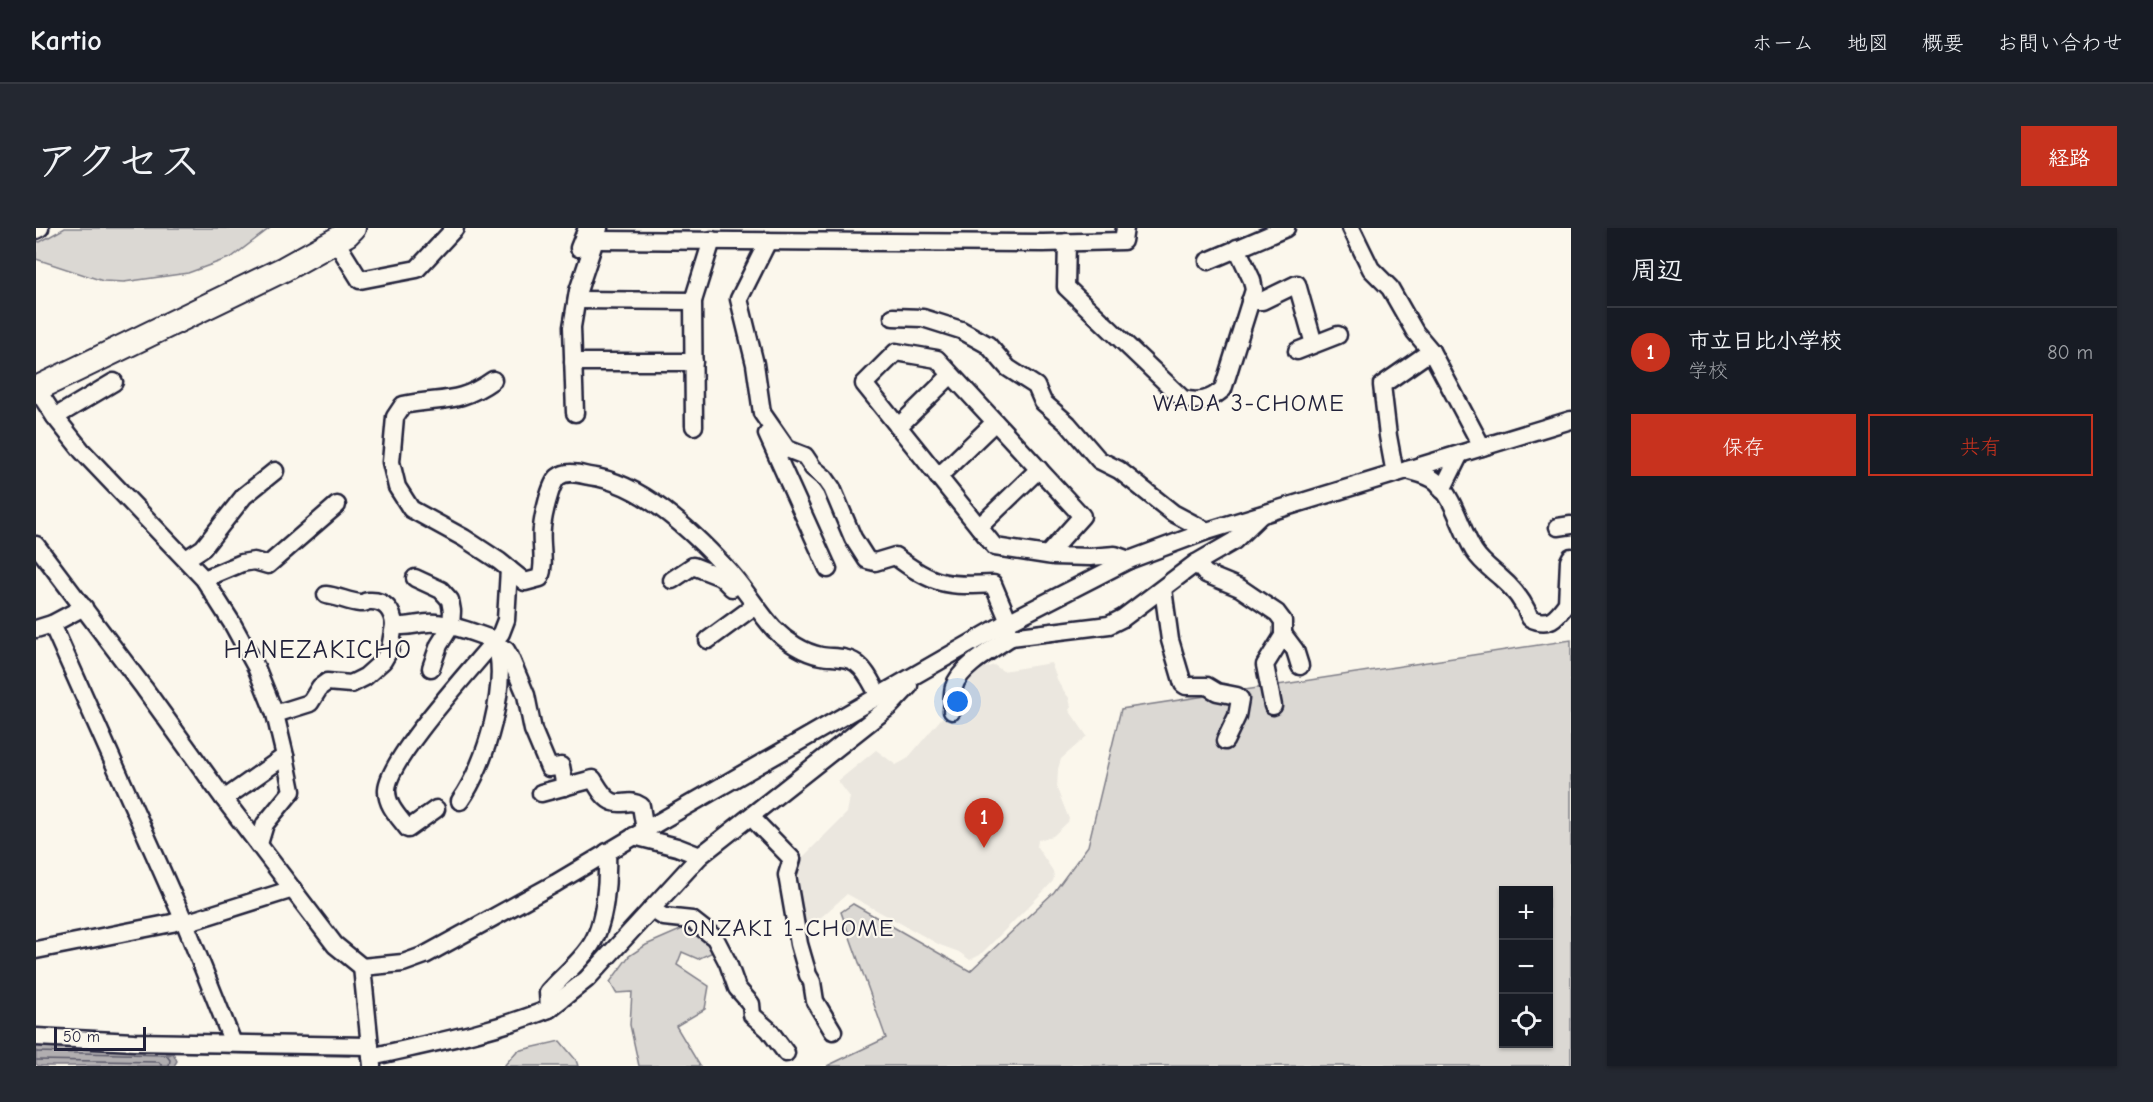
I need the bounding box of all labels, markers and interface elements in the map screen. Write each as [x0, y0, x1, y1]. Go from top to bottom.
text: Kartio [30, 25, 102, 57]
text: ホーム [1752, 31, 1814, 55]
text: 地図 [1847, 31, 1889, 55]
text: 概要 [1922, 31, 1964, 55]
text: お問い合わせ [1997, 31, 2123, 55]
button: 経路 [2021, 126, 2117, 186]
text: アクセス [36, 137, 201, 186]
text: 周辺 [1631, 256, 1683, 286]
text: 市立日比小学校 [1688, 328, 1842, 354]
text: 1 [1647, 341, 1654, 364]
text: 80 m [2047, 341, 2093, 364]
text: 学校 [1688, 359, 1728, 382]
district label: WADA 3-CHOME [1153, 389, 1345, 417]
button: 保存 [1631, 414, 1856, 476]
button: 共有 [1868, 414, 2093, 476]
district label: HANEZAKICHO [224, 635, 412, 665]
your location [943, 687, 972, 716]
pin: 1 [964, 798, 1004, 848]
map controls [1499, 886, 1553, 1048]
button: + [1499, 886, 1553, 940]
district label: ONZAKI 1-CHOME [683, 914, 895, 942]
button: − [1499, 940, 1553, 994]
button: locate [1499, 994, 1553, 1048]
scale bar [54, 1024, 146, 1052]
text: 50 m [63, 1028, 100, 1046]

